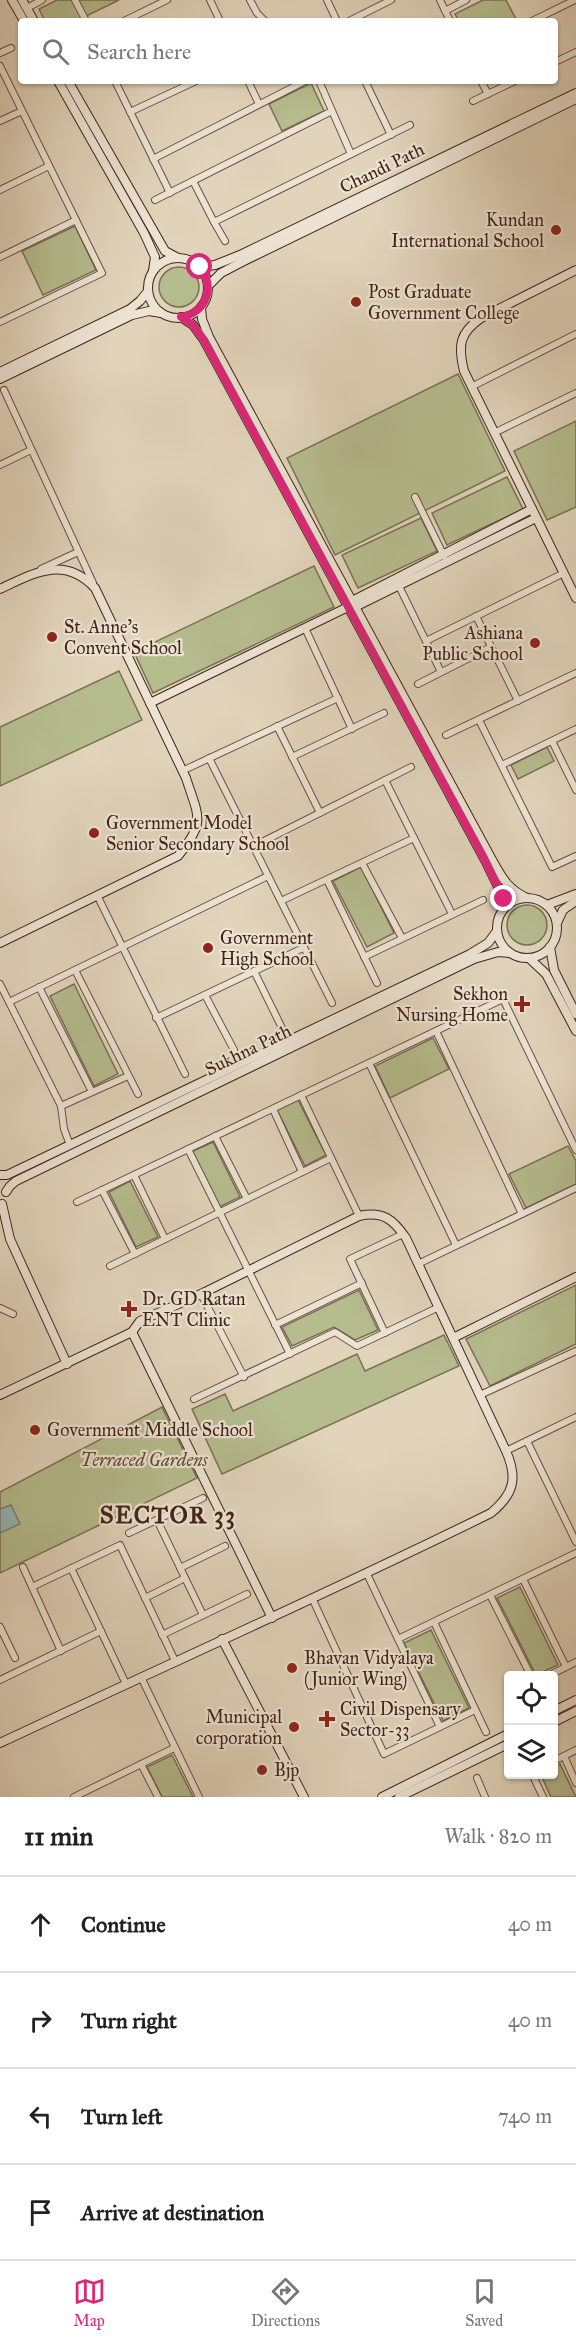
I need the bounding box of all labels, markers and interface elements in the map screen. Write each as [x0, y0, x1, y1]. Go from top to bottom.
search box [18, 18, 558, 84]
icon: search [39, 35, 72, 68]
text: Search here [87, 38, 191, 65]
street label: Chandi Path [336, 138, 428, 198]
place label: Kundan International School [391, 209, 544, 252]
marker: Kundan International School [549, 223, 563, 237]
route start [186, 253, 212, 279]
place label: Post Graduate Government College [368, 281, 520, 325]
marker: Post Graduate Government College [349, 295, 363, 309]
place label: St. Anne's Convent School [64, 616, 182, 659]
place label: Ashiana Public School [422, 622, 523, 665]
marker: St. Anne's Convent School [45, 630, 59, 644]
marker: Ashiana Public School [528, 636, 542, 650]
place label: Government Model Senior Secondary School [106, 812, 290, 855]
marker: Government Model Senior Secondary School [87, 826, 101, 840]
route end [490, 885, 516, 911]
place label: Government High School [220, 927, 314, 971]
marker: Government High School [201, 941, 215, 955]
place label: Sekhon Nursing Home [396, 983, 508, 1027]
marker: Sekhon Nursing Home [513, 995, 531, 1013]
street label: Sukhna Path [201, 1020, 295, 1080]
place label: Dr. GD Ratan ENT Clinic [142, 1288, 246, 1331]
marker: Dr. GD Ratan ENT Clinic [120, 1300, 138, 1318]
place label: Government Middle School [47, 1419, 253, 1441]
marker: Government Middle School [28, 1423, 42, 1437]
park label: Terraced Gardens [80, 1449, 209, 1471]
district label: SECTOR 33 [100, 1500, 236, 1530]
place label: Bhavan Vidyalaya (Junior Wing) [304, 1647, 434, 1691]
marker: Bhavan Vidyalaya (Junior Wing) [285, 1661, 299, 1675]
map controls [504, 1671, 558, 1779]
button: locate [504, 1671, 558, 1725]
place label: Civil Dispensary Sector-33 [340, 1698, 461, 1741]
place label: Municipal corporation [196, 1706, 282, 1749]
marker: Civil Dispensary Sector-33 [318, 1710, 336, 1728]
marker: Municipal corporation [287, 1720, 301, 1734]
button: layers [504, 1725, 558, 1779]
place label: Bjp [274, 1759, 299, 1781]
marker: Bjp [255, 1763, 269, 1777]
text: 11 min [24, 1820, 93, 1852]
text: Walk · 820 m [445, 1824, 552, 1848]
icon: ahead [24, 1908, 57, 1941]
text: Continue [81, 1911, 166, 1938]
text: 40 m [508, 1912, 552, 1936]
icon: right [24, 2004, 57, 2037]
text: Turn right [81, 2007, 177, 2034]
text: 40 m [508, 2008, 552, 2032]
icon: left [24, 2100, 57, 2133]
text: Turn left [81, 2103, 163, 2130]
text: 740 m [498, 2104, 552, 2128]
icon: arrive [24, 2196, 57, 2229]
text: Arrive at destination [81, 2199, 264, 2226]
tab: Map [73, 2275, 106, 2330]
tab: Directions [251, 2275, 320, 2330]
tab: Saved [465, 2275, 503, 2330]

